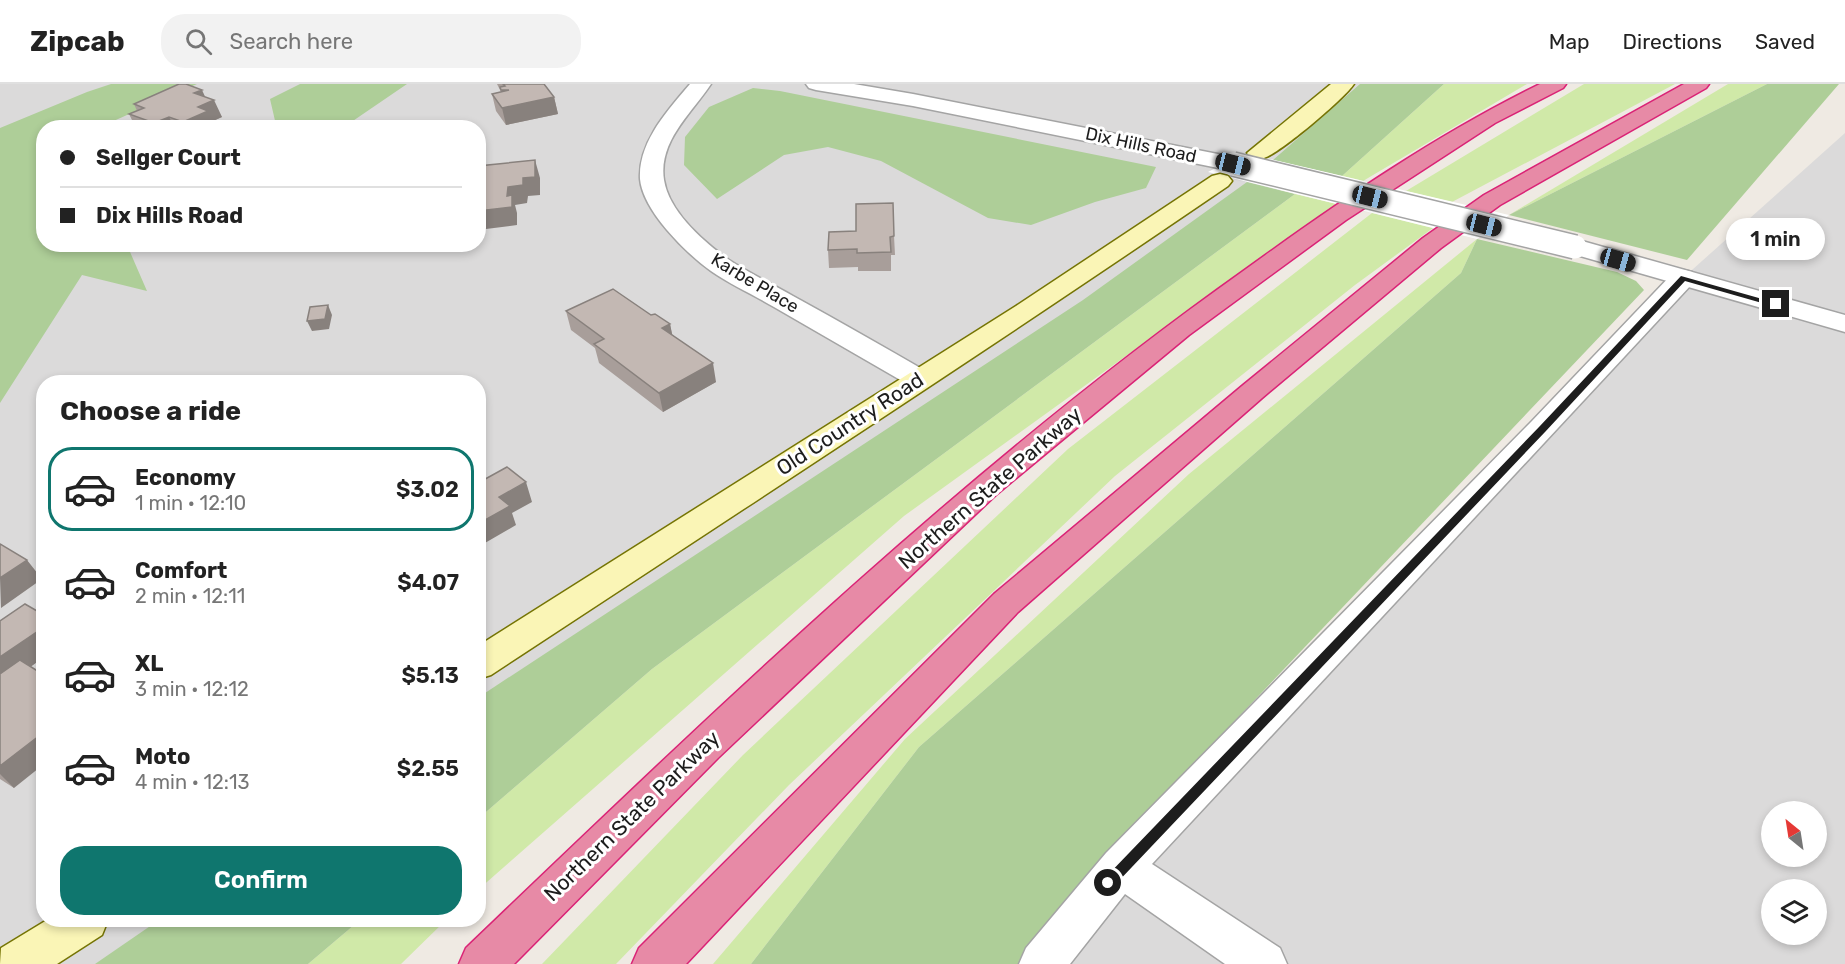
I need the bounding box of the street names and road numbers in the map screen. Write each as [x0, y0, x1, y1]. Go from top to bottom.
street label: Dix Hills Road [1083, 122, 1199, 168]
street label: Karbe Place [707, 248, 803, 318]
street label: Old Country Road [771, 367, 928, 480]
street label: Northern State Parkway [893, 401, 1087, 574]
street label: Northern State Parkway [539, 725, 725, 906]

